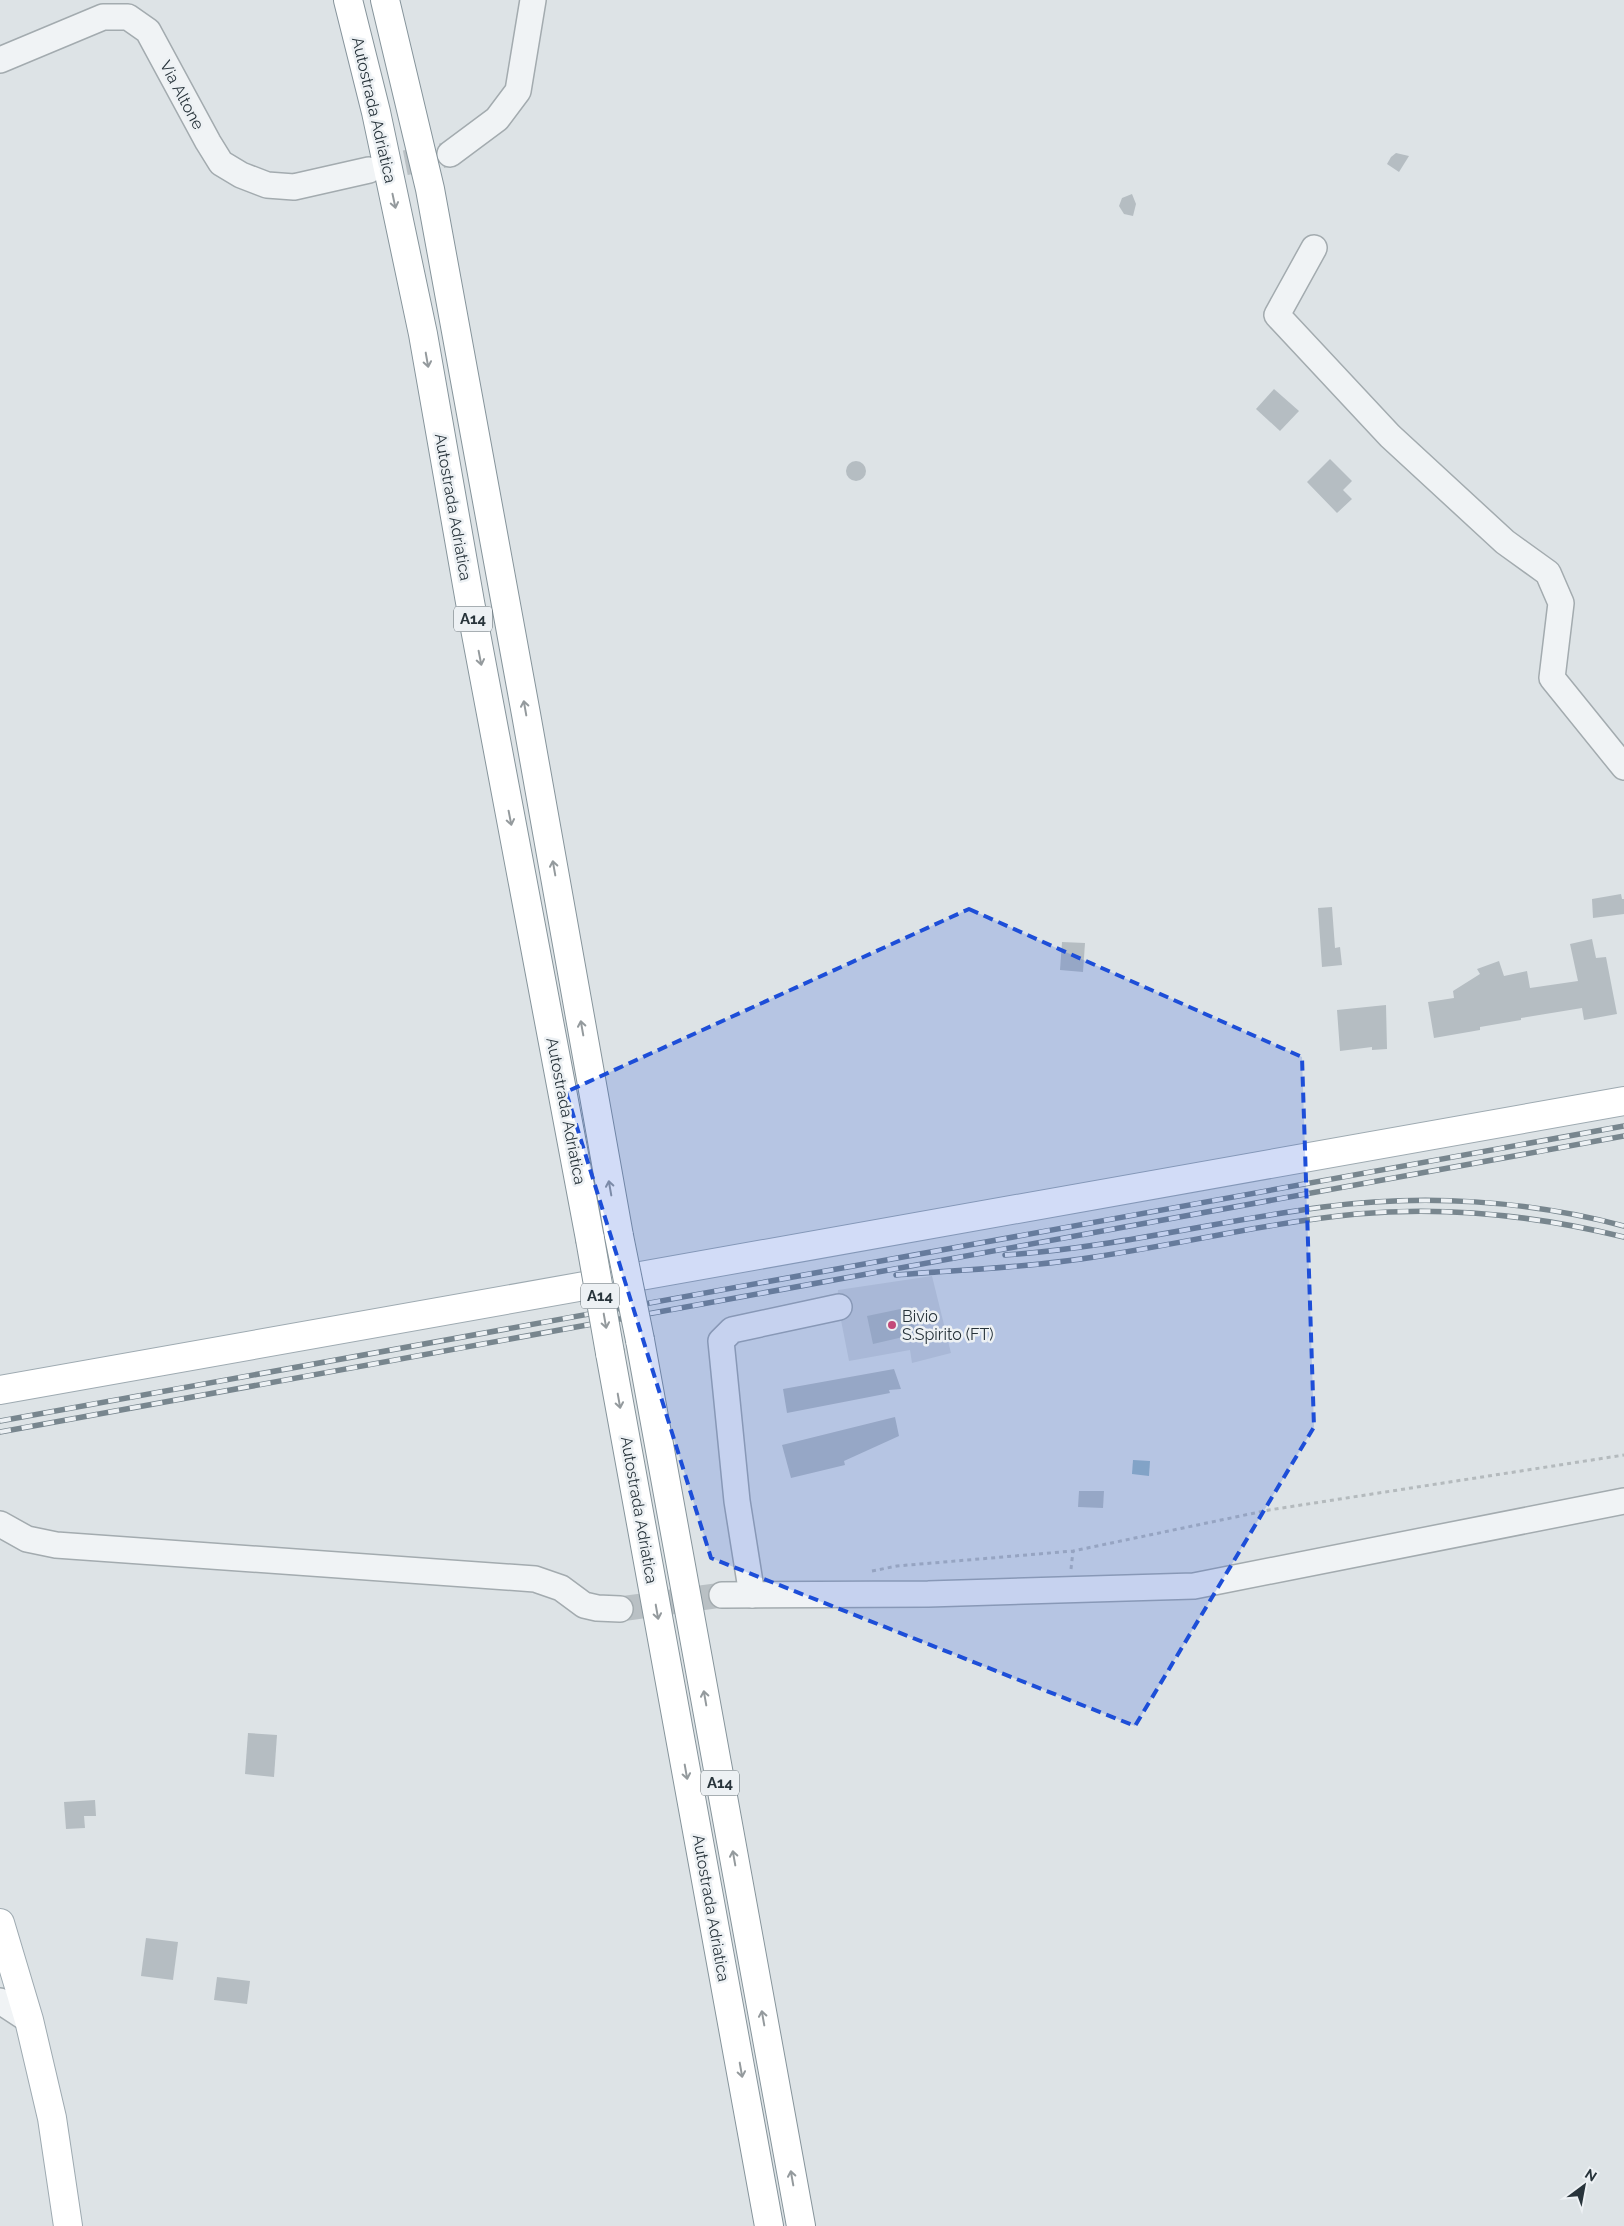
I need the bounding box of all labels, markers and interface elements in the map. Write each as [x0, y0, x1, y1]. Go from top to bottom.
street label: Autostrada Adriatica [348, 35, 400, 185]
street label: Via Altone [156, 57, 208, 133]
one-way arrow [390, 193, 400, 209]
one-way arrow [423, 352, 433, 368]
street label: Autostrada Adriatica [431, 432, 475, 582]
road number: A14 [454, 606, 492, 632]
one-way arrow [476, 649, 486, 665]
one-way arrow [520, 701, 530, 717]
one-way arrow [506, 809, 516, 825]
one-way arrow [548, 861, 558, 877]
one-way arrow [577, 1021, 587, 1037]
street label: Autostrada Adriatica [542, 1036, 590, 1186]
one-way arrow [605, 1181, 615, 1197]
road number: A14 [581, 1284, 619, 1308]
place label: Bivio S.Spirito (FT) [902, 1307, 994, 1344]
one-way arrow [600, 1313, 610, 1329]
marker: Bivio S.Spirito (FT) [886, 1319, 898, 1331]
one-way arrow [614, 1393, 624, 1409]
street label: Autostrada Adriatica [617, 1435, 661, 1585]
one-way arrow [653, 1604, 663, 1620]
one-way arrow [700, 1691, 709, 1707]
one-way arrow [682, 1764, 692, 1780]
road number: A14 [701, 1770, 739, 1796]
street label: Autostrada Adriatica [689, 1833, 733, 1983]
one-way arrow [729, 1851, 739, 1867]
one-way arrow [758, 2011, 768, 2027]
one-way arrow [736, 2062, 746, 2078]
north arrow [1559, 2161, 1609, 2211]
text: N [1582, 2165, 1600, 2185]
one-way arrow [787, 2170, 797, 2186]

